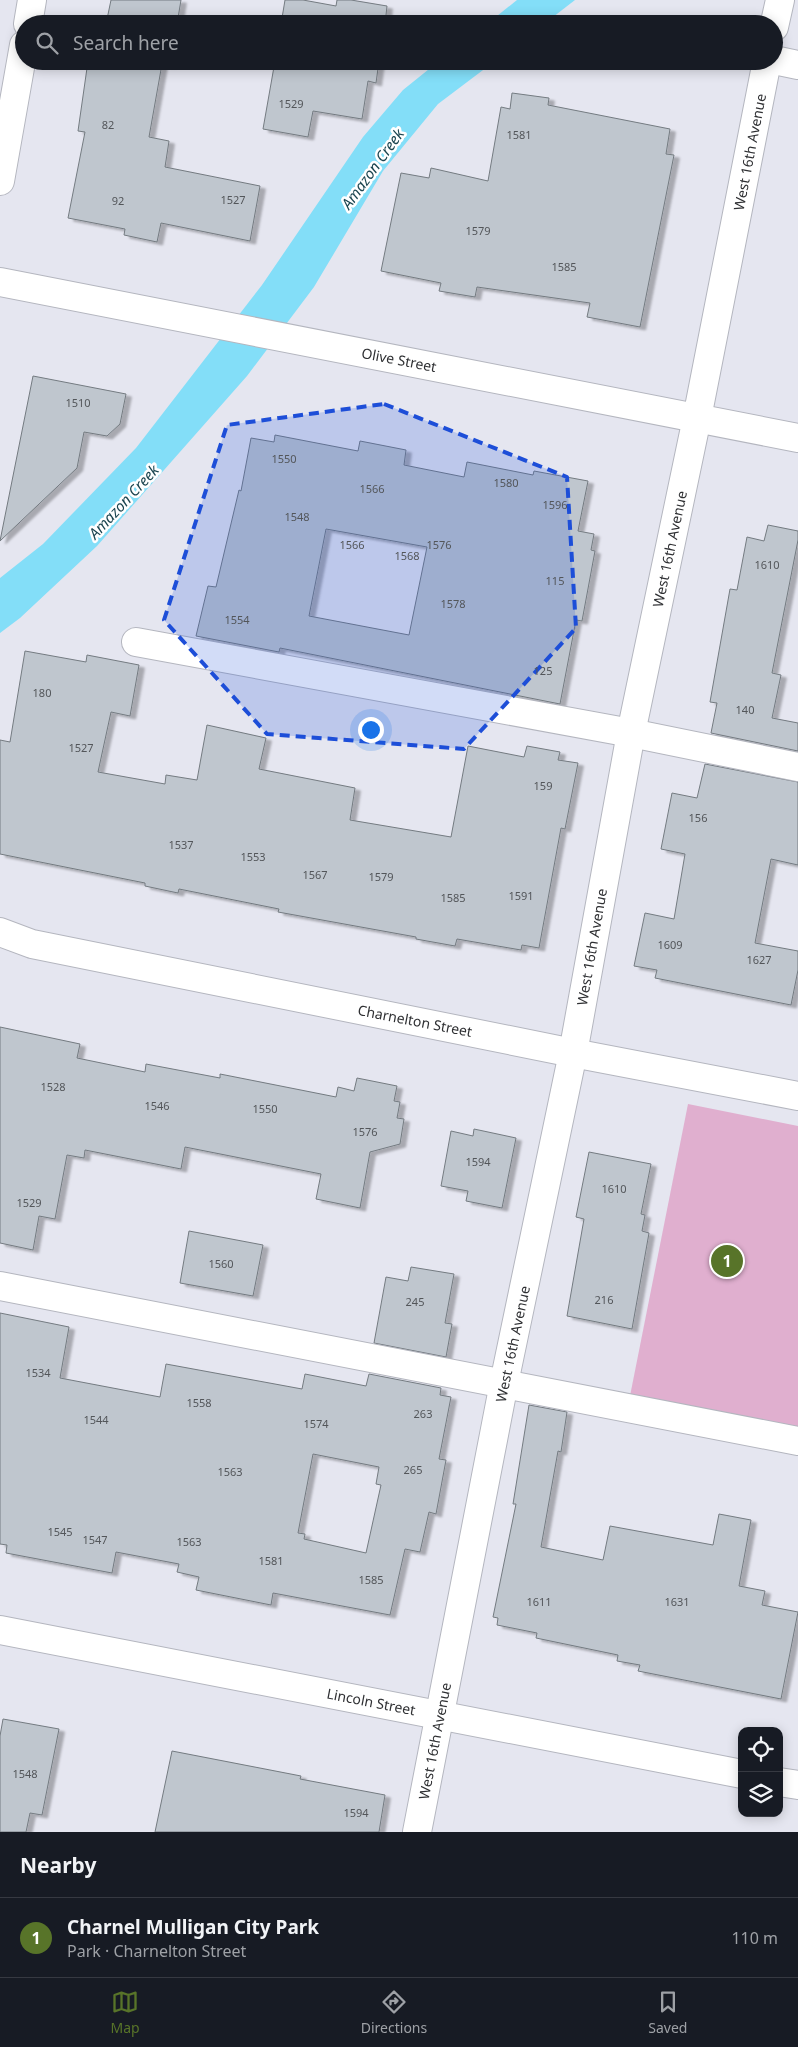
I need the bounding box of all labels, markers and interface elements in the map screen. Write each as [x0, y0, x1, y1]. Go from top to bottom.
search box [15, 15, 783, 70]
icon: search [33, 29, 61, 57]
text: Search here [73, 30, 179, 56]
street label: West 16th Avenue [729, 92, 770, 212]
house number: 1529 [278, 96, 304, 111]
house number: 82 [102, 117, 114, 132]
water label: Amazon Creek [336, 124, 408, 213]
house number: 1581 [506, 127, 532, 142]
house number: 1527 [220, 192, 246, 207]
house number: 92 [112, 193, 124, 208]
house number: 1579 [465, 223, 491, 238]
house number: 1585 [551, 259, 577, 274]
street label: Olive Street [360, 343, 438, 376]
house number: 1510 [65, 395, 91, 410]
house number: 1550 [271, 451, 297, 466]
water label: Amazon Creek [83, 459, 163, 543]
house number: 1580 [493, 475, 519, 490]
house number: 1566 [359, 481, 385, 496]
street label: West 16th Avenue [648, 489, 691, 609]
house number: 1596 [542, 497, 568, 512]
house number: 1548 [284, 509, 310, 524]
house number: 1566 [339, 537, 365, 552]
house number: 1576 [426, 537, 452, 552]
house number: 1568 [394, 548, 420, 563]
house number: 1610 [754, 557, 780, 572]
house number: 115 [546, 573, 564, 588]
house number: 1578 [440, 596, 466, 611]
house number: 1554 [224, 612, 250, 627]
house number: 125 [534, 663, 552, 678]
house number: 180 [33, 685, 51, 700]
house number: 140 [736, 702, 754, 717]
your location [358, 717, 384, 743]
house number: 1527 [68, 740, 94, 755]
house number: 159 [534, 778, 552, 793]
house number: 156 [689, 810, 707, 825]
house number: 1537 [168, 837, 194, 852]
house number: 1553 [240, 849, 266, 864]
house number: 1567 [302, 867, 328, 882]
house number: 1579 [368, 869, 394, 884]
street label: West 16th Avenue [572, 887, 611, 1007]
house number: 1591 [508, 888, 534, 903]
house number: 1585 [440, 890, 466, 905]
house number: 1609 [657, 937, 683, 952]
house number: 1627 [746, 952, 772, 967]
street label: Charnelton Street [356, 1000, 474, 1041]
house number: 1528 [40, 1079, 66, 1094]
house number: 1546 [144, 1098, 170, 1113]
house number: 1550 [252, 1101, 278, 1116]
house number: 1576 [352, 1124, 378, 1139]
house number: 1594 [465, 1154, 491, 1169]
house number: 1610 [601, 1181, 627, 1196]
house number: 1529 [16, 1195, 42, 1210]
pin: 1 [711, 1242, 743, 1280]
house number: 1560 [208, 1256, 234, 1271]
street label: West 16th Avenue [491, 1284, 534, 1404]
house number: 216 [595, 1292, 613, 1307]
house number: 245 [406, 1294, 424, 1309]
house number: 1534 [25, 1365, 51, 1380]
house number: 1558 [186, 1395, 212, 1410]
house number: 263 [414, 1406, 432, 1421]
house number: 1544 [83, 1412, 109, 1427]
house number: 1574 [303, 1416, 329, 1431]
house number: 265 [404, 1462, 422, 1477]
house number: 1563 [217, 1464, 243, 1479]
house number: 1545 [47, 1524, 73, 1539]
house number: 1547 [82, 1532, 108, 1547]
house number: 1563 [176, 1534, 202, 1549]
house number: 1581 [258, 1553, 284, 1568]
house number: 1585 [358, 1572, 384, 1587]
house number: 1611 [526, 1594, 552, 1609]
house number: 1631 [664, 1594, 690, 1609]
street label: West 16th Avenue [414, 1681, 455, 1801]
street label: Lincoln Street [325, 1684, 417, 1719]
map controls [738, 1727, 783, 1817]
button: locate [738, 1727, 783, 1772]
house number: 1548 [12, 1766, 38, 1781]
button: layers [738, 1772, 783, 1817]
house number: 1594 [343, 1805, 369, 1820]
text: Nearby [20, 1851, 96, 1879]
text: Charnel Mulligan City Park [67, 1914, 319, 1940]
text: 1 [31, 1927, 41, 1949]
text: 110 m [731, 1927, 778, 1949]
text: Park · Charnelton Street [67, 1940, 246, 1962]
tab: Map [111, 1988, 140, 2037]
tab: Directions [361, 1988, 427, 2037]
tab: Saved [648, 1988, 687, 2037]

